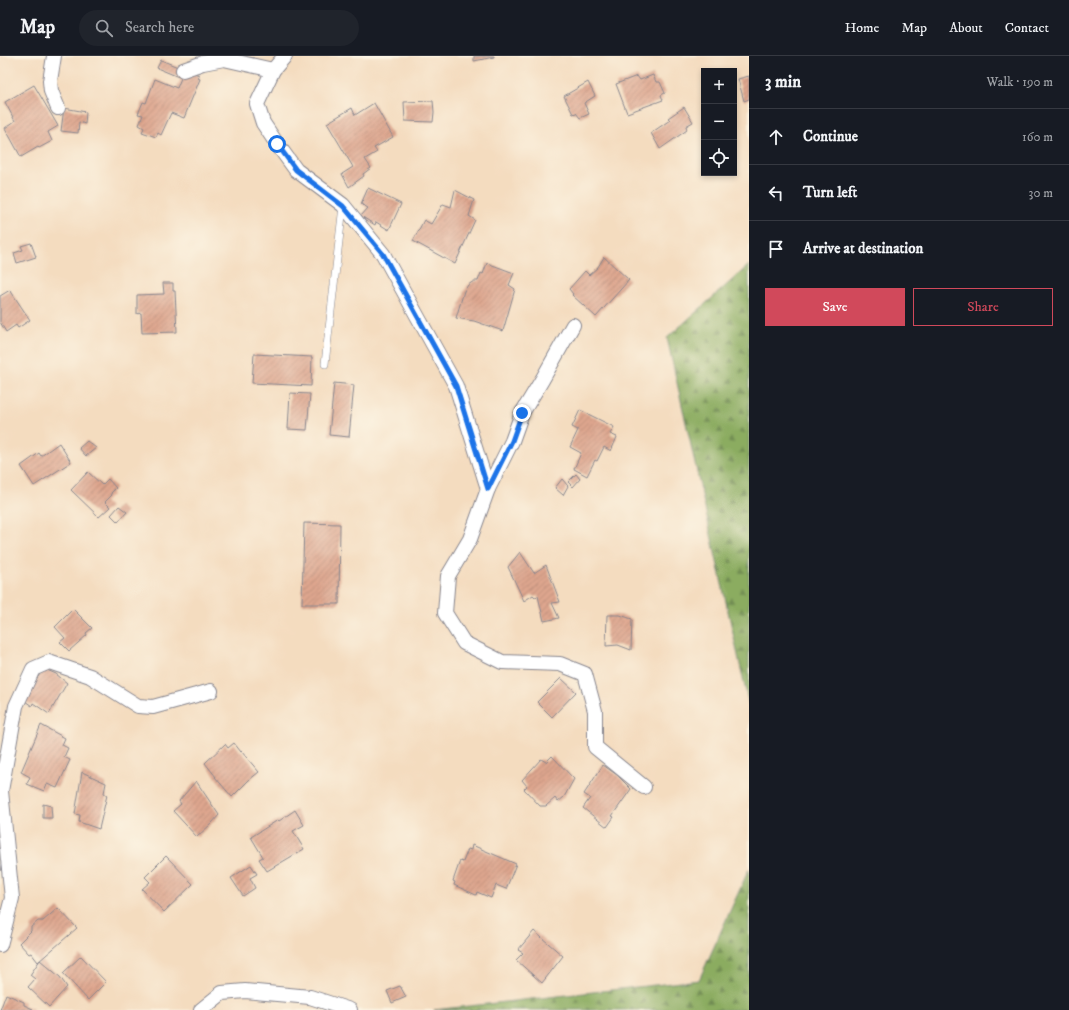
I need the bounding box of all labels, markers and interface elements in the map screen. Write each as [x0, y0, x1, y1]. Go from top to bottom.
search box [79, 10, 359, 46]
text: Map [20, 16, 55, 39]
icon: search [93, 17, 115, 39]
text: Search here [125, 18, 194, 37]
text: Home [845, 19, 879, 37]
text: Map [901, 19, 927, 37]
text: About [949, 19, 983, 37]
text: Contact [1005, 19, 1049, 37]
map controls [701, 68, 737, 176]
button: + [701, 68, 737, 104]
text: 3 min [765, 71, 801, 93]
text: Walk · 190 m [987, 74, 1053, 90]
button: − [701, 104, 737, 140]
icon: ahead [765, 126, 787, 148]
text: Continue [803, 127, 858, 146]
text: 160 m [1022, 129, 1053, 145]
route start [268, 135, 286, 153]
button: locate [701, 140, 737, 176]
icon: left [765, 182, 787, 204]
text: Turn left [803, 183, 857, 202]
text: 30 m [1029, 185, 1053, 201]
icon: arrive [765, 238, 787, 260]
text: Arrive at destination [803, 239, 923, 258]
button: Save [765, 288, 905, 326]
button: Share [913, 288, 1053, 326]
route end [513, 404, 531, 422]

